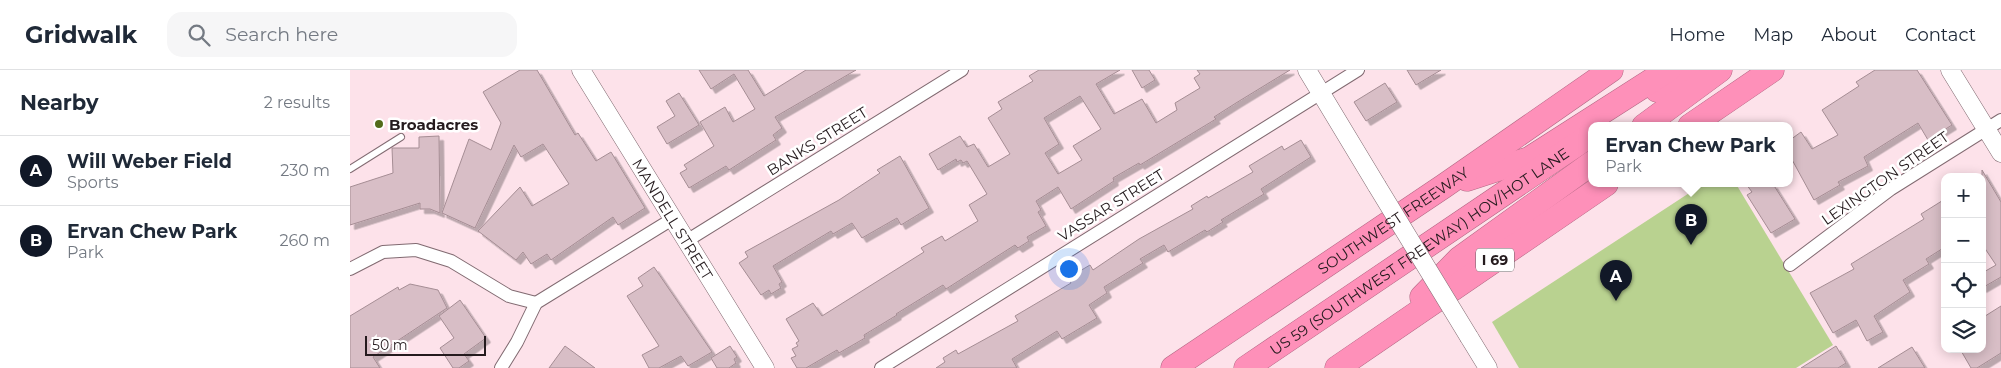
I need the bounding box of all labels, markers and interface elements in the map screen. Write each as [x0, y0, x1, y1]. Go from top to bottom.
search box [167, 12, 517, 57]
text: Gridwalk [25, 20, 137, 49]
icon: search [185, 21, 213, 49]
text: Search here [225, 23, 338, 46]
text: Home [1669, 24, 1725, 46]
text: Map [1753, 24, 1793, 46]
text: About [1821, 24, 1877, 46]
text: Contact [1905, 24, 1976, 46]
text: Nearby [20, 90, 99, 115]
text: 2 results [264, 93, 330, 112]
street label: BANKS STREET [763, 102, 871, 180]
place label: Broadacres [389, 115, 478, 134]
marker: Broadacres [373, 118, 385, 130]
popup [1588, 122, 1793, 187]
street label: LEXINGTON STREET [1818, 127, 1953, 229]
text: Ervan Chew Park [1605, 134, 1776, 157]
street label: US 59 (SOUTHWEST FREEWAY) HOV/HOT LANE [1266, 143, 1572, 359]
text: Will Weber Field [67, 150, 232, 173]
street label: MANDELL STREET [628, 155, 718, 283]
text: Park [1605, 157, 1642, 176]
text: A [30, 161, 42, 180]
text: 230 m [280, 161, 330, 180]
street label: SOUTHWEST FREEWAY [1314, 162, 1473, 278]
street label: VASSAR STREET [1054, 164, 1168, 245]
text: Sports [67, 173, 119, 192]
map controls [1941, 173, 1986, 353]
button: + [1941, 173, 1986, 218]
pin: B [1675, 204, 1707, 245]
button: − [1941, 218, 1986, 263]
text: Ervan Chew Park [67, 220, 237, 243]
text: B [30, 231, 42, 250]
text: 260 m [279, 231, 330, 250]
text: Park [67, 243, 104, 262]
road number: I 69 [1476, 248, 1514, 272]
your location [1056, 256, 1082, 282]
pin: A [1600, 260, 1632, 301]
button: locate [1941, 263, 1986, 308]
button: layers [1941, 308, 1986, 353]
scale bar [365, 333, 486, 356]
text: 50 m [372, 336, 408, 354]

